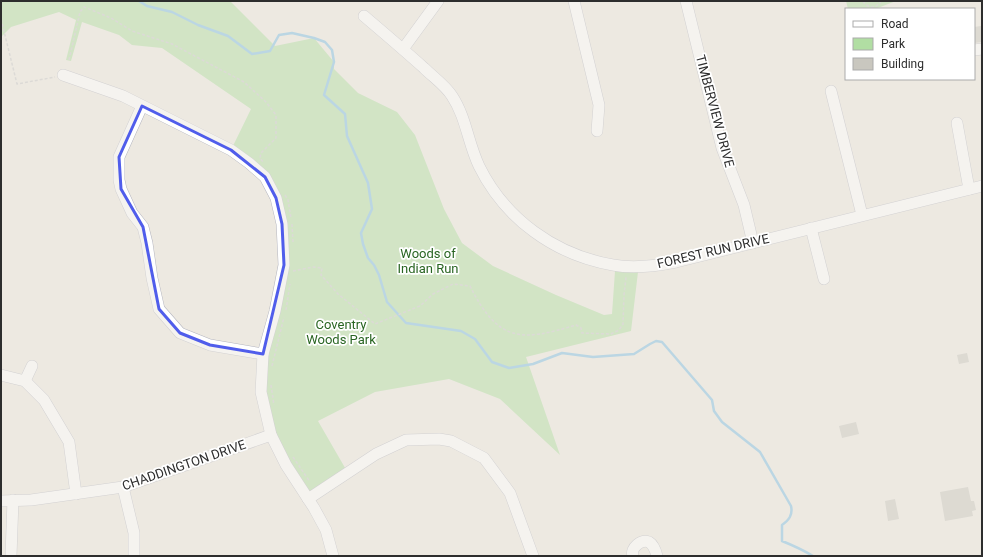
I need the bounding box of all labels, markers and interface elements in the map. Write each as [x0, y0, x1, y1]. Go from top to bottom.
legend [845, 8, 975, 80]
text: Road [881, 17, 909, 31]
text: Park [881, 37, 906, 51]
street label: TIMBERVIEW DRIVE [693, 53, 737, 169]
text: Building [881, 57, 924, 71]
street label: FOREST RUN DRIVE [655, 231, 771, 271]
park label: Woods of Indian Run [397, 246, 459, 276]
park label: Coventry Woods Park [306, 317, 376, 347]
street label: CHADDINGTON DRIVE [120, 437, 248, 493]

